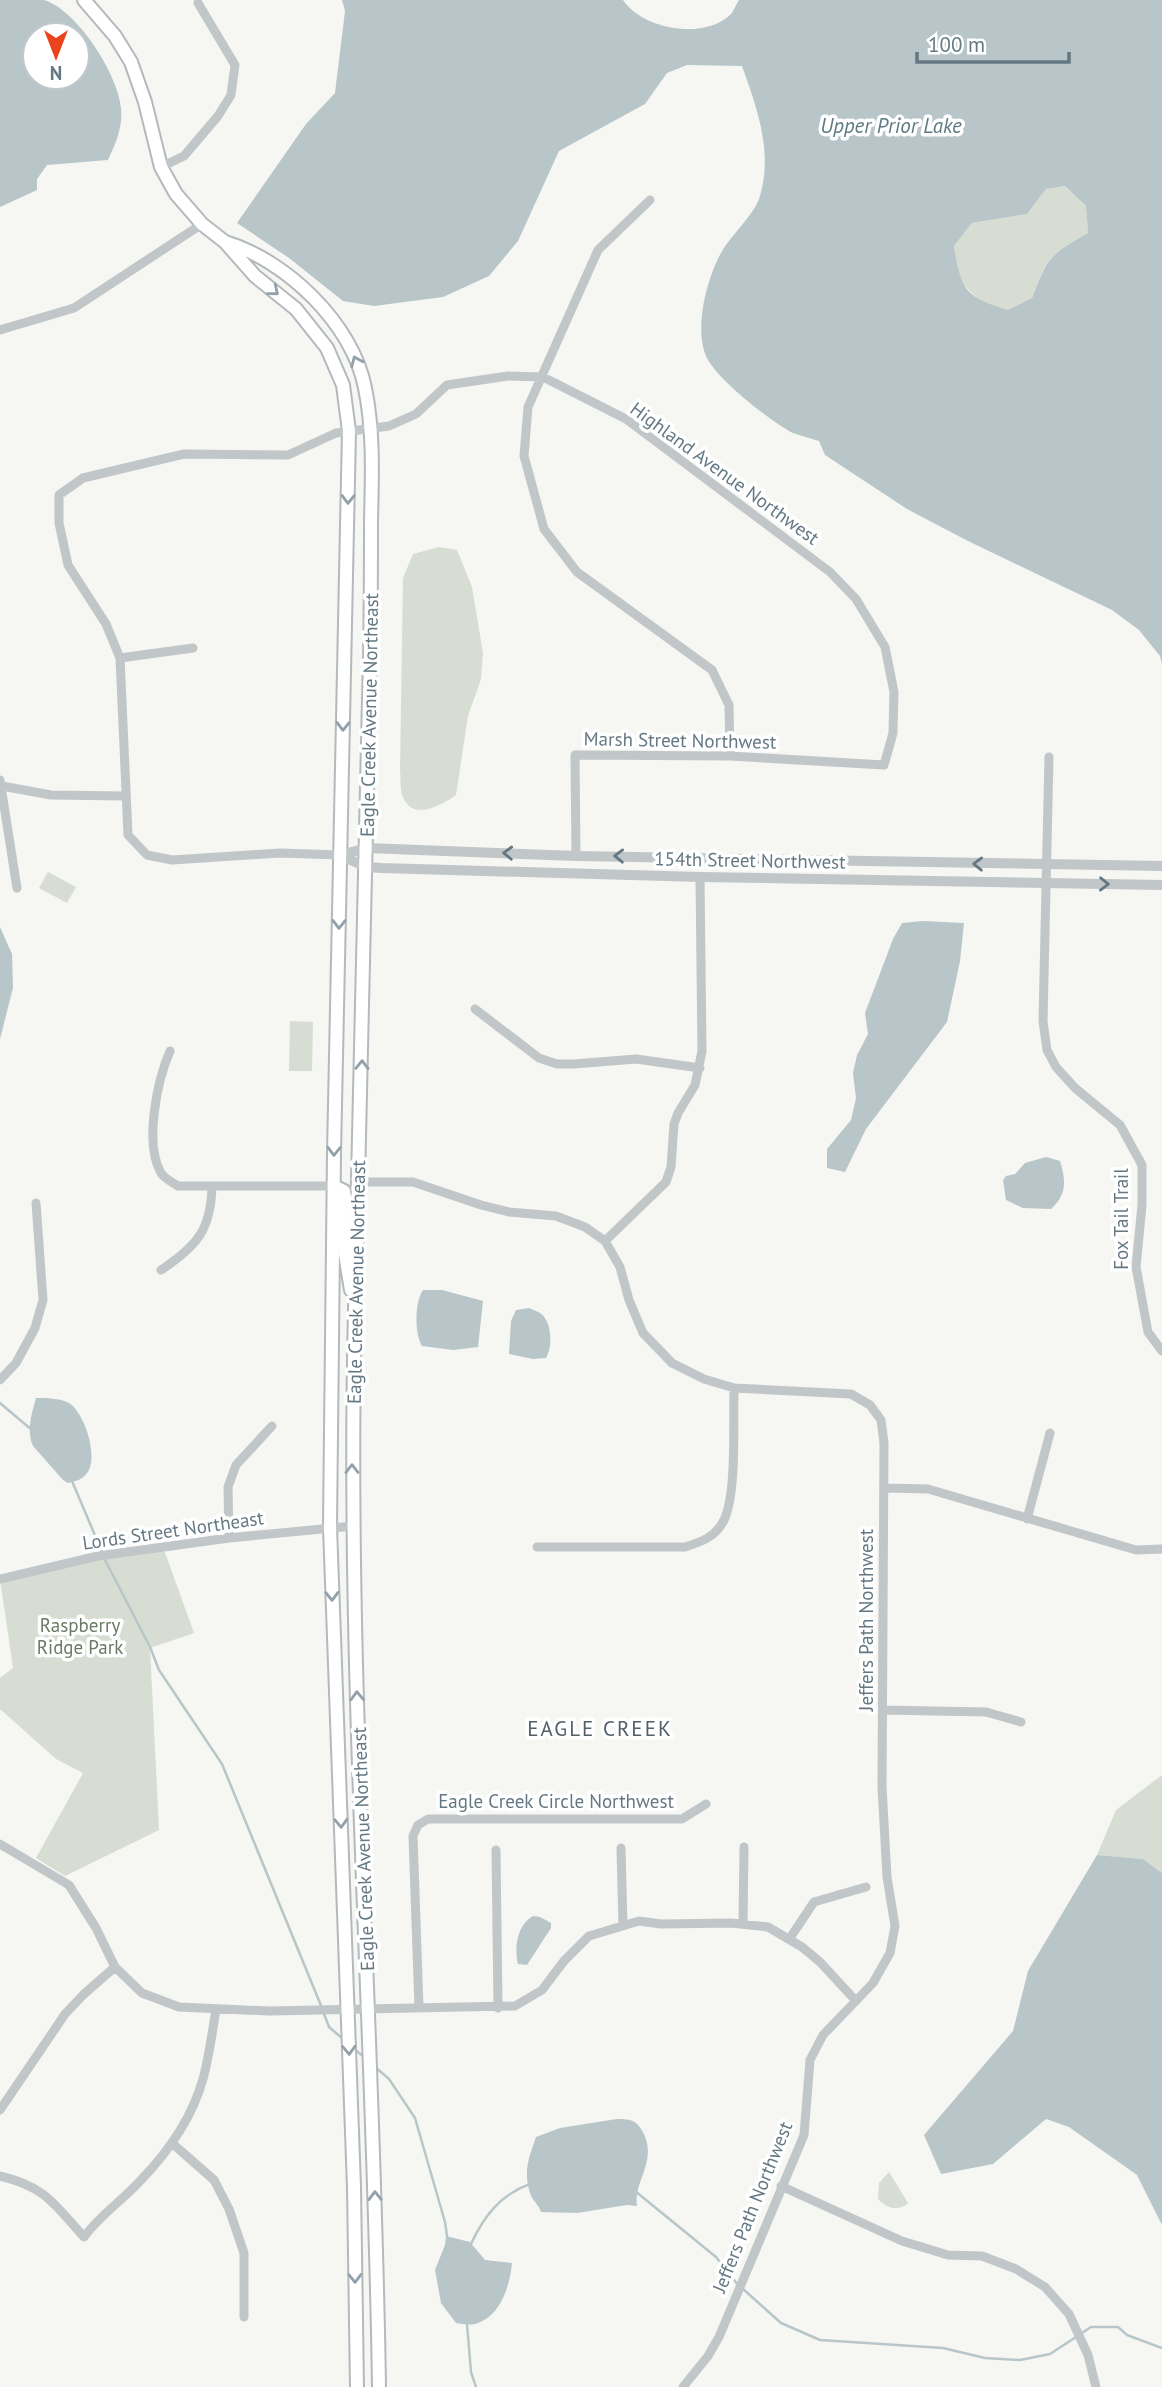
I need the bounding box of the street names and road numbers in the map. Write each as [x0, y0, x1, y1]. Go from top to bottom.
street label: Highland Avenue Northwest [626, 396, 825, 550]
street label: Eagle Creek Avenue Northeast [355, 592, 383, 837]
street label: Marsh Street Northwest [583, 726, 777, 754]
street label: 154th Street Northwest [654, 846, 846, 874]
street label: Eagle Creek Avenue Northeast [342, 1159, 370, 1404]
street label: Fox Tail Trail [1109, 1168, 1133, 1270]
street label: Lords Street Northeast [81, 1505, 266, 1555]
street label: Jeffers Path Northwest [854, 1528, 878, 1712]
street label: Eagle Creek Avenue Northeast [347, 1726, 379, 1971]
street label: Eagle Creek Circle Northwest [438, 1789, 674, 1813]
street label: Jeffers Path Northwest [706, 2117, 797, 2297]

